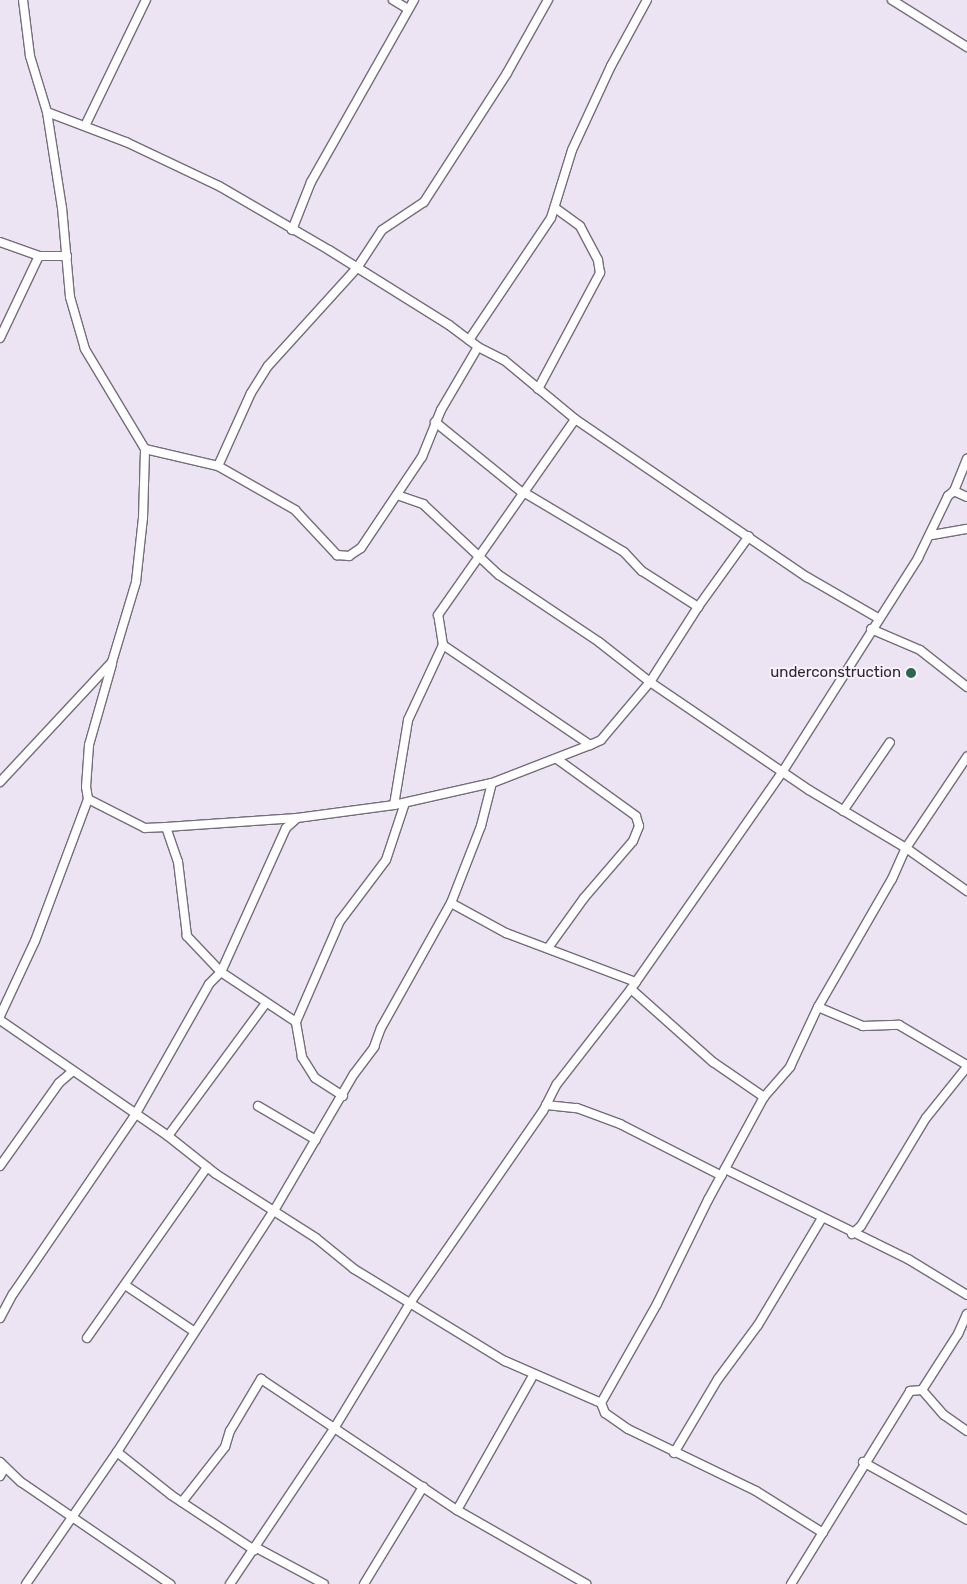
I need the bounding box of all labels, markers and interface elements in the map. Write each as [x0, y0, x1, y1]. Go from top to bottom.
place label: underconstruction [770, 664, 901, 682]
marker: underconstruction [905, 667, 917, 679]

